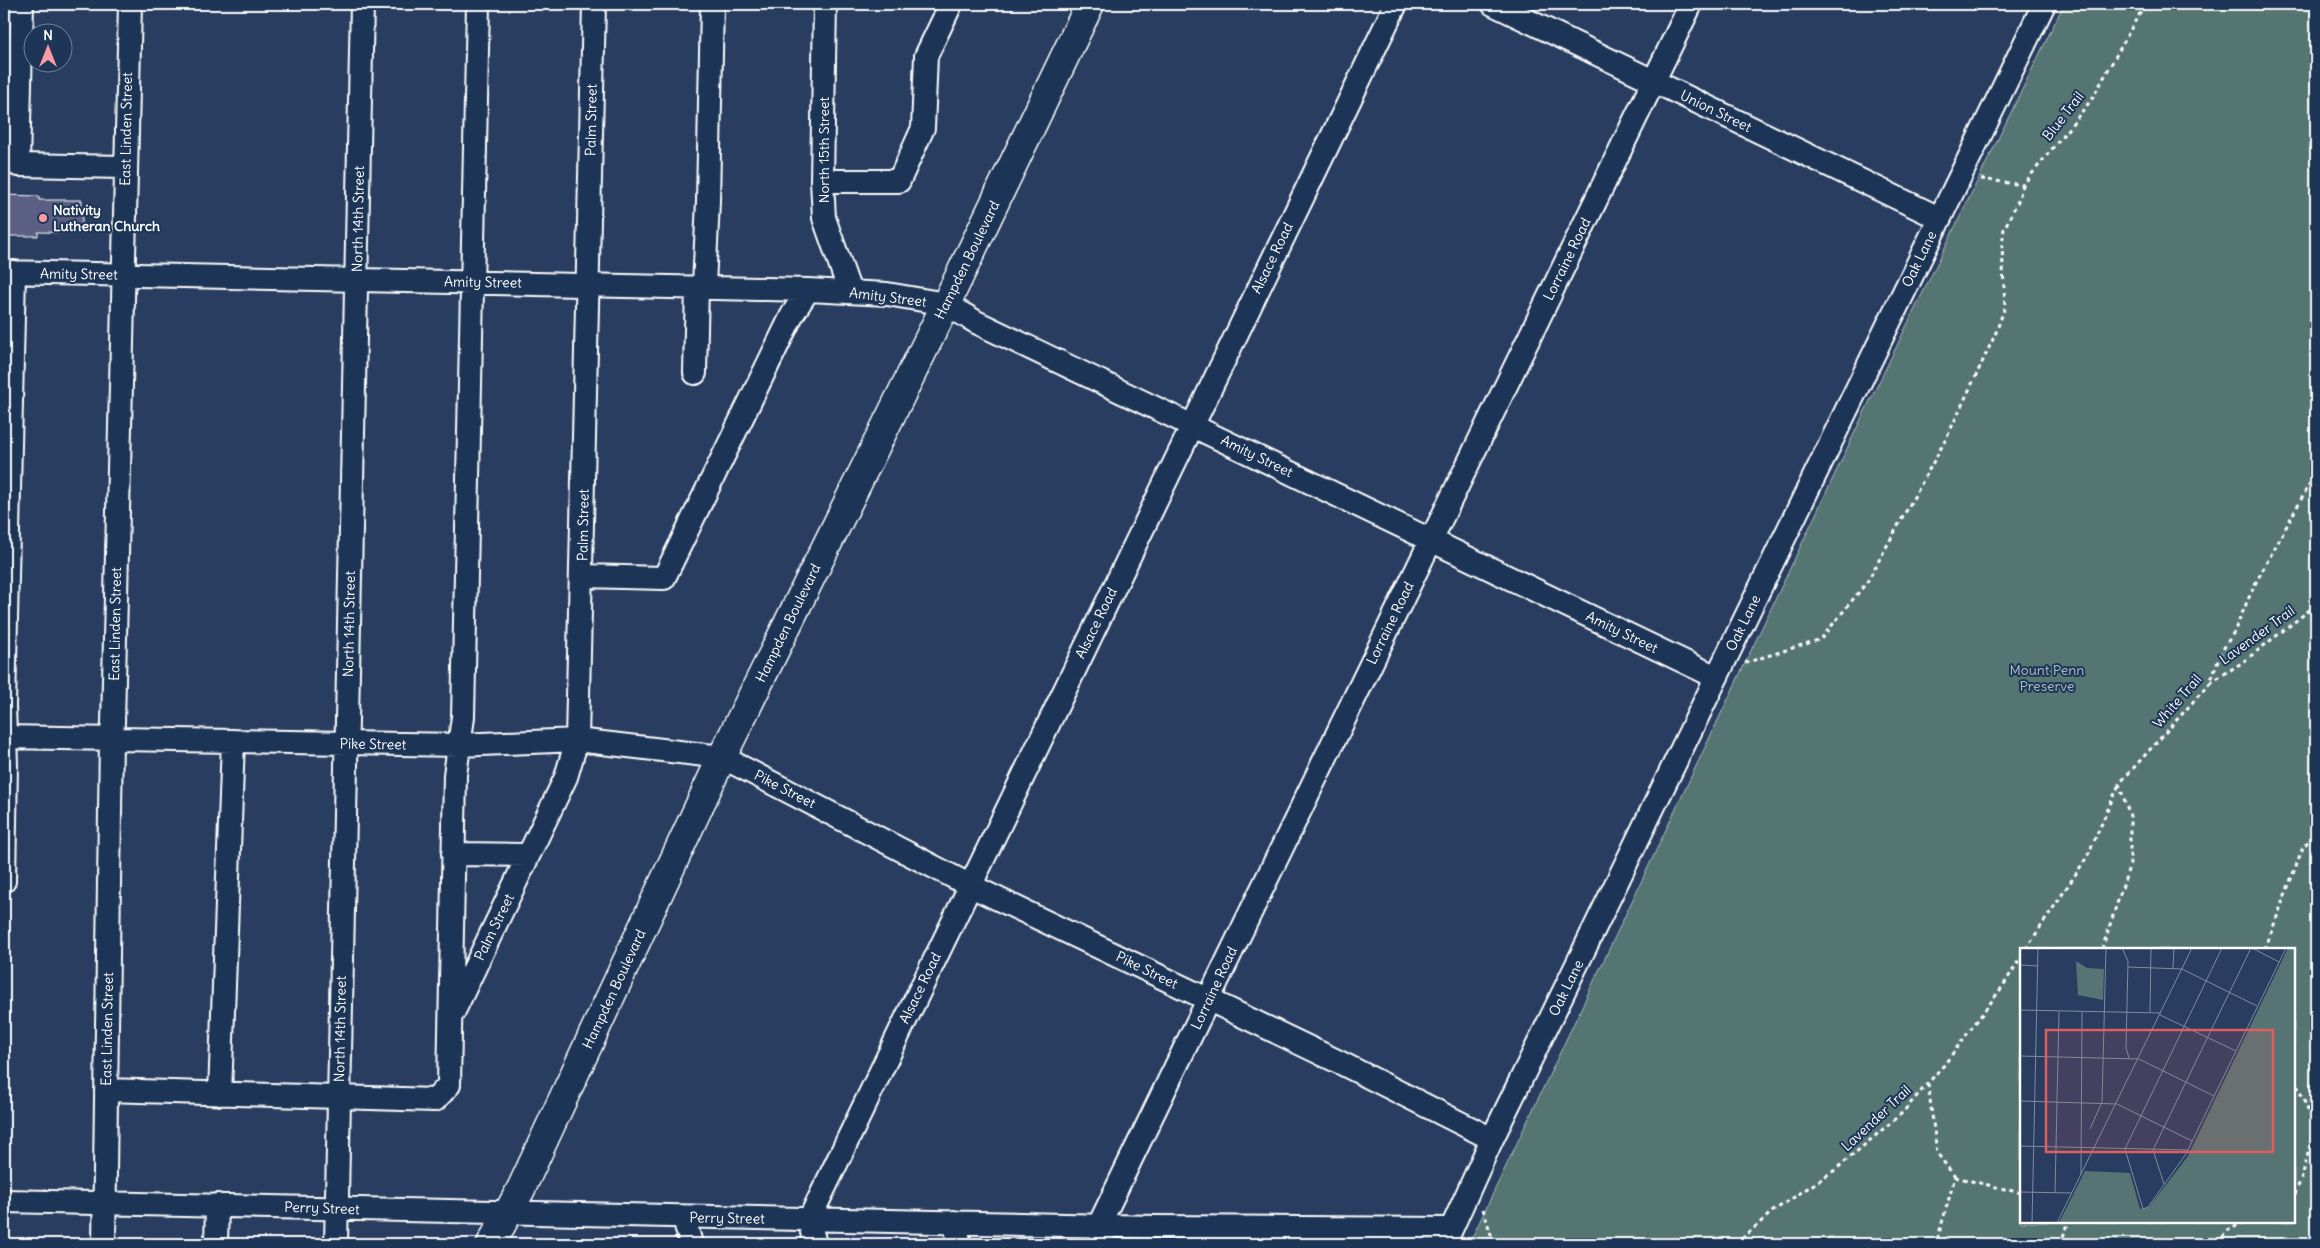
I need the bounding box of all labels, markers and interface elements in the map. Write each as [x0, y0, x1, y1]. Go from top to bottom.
north arrow [22, 22, 72, 72]
text: N [43, 26, 53, 44]
street label: East Linden Street [116, 72, 136, 186]
street label: Palm Street [581, 83, 601, 156]
street label: Union Street [1677, 86, 1755, 136]
street label: Blue Trail [2038, 88, 2088, 144]
street label: North 15th Street [815, 97, 833, 203]
street label: North 14th Street [348, 165, 368, 272]
street label: Hampden Boulevard [930, 198, 1004, 322]
place label: Nativity Lutheran Church [53, 201, 160, 235]
marker: Nativity Lutheran Church [37, 212, 49, 224]
street label: Lorraine Road [1539, 215, 1595, 303]
street label: Alsace Road [1247, 219, 1297, 297]
street label: Oak Lane [1898, 228, 1940, 290]
street label: Amity Street [40, 264, 118, 284]
street label: Amity Street [444, 272, 522, 292]
street label: Amity Street [848, 283, 928, 311]
street label: Amity Street [1218, 431, 1296, 481]
street label: Palm Street [573, 488, 593, 561]
street label: Hampden Boulevard [751, 561, 825, 685]
street label: East Linden Street [105, 567, 125, 681]
street label: North 14th Street [339, 570, 359, 677]
street label: Lorraine Road [1362, 579, 1418, 667]
street label: Alsace Road [1071, 584, 1121, 662]
street label: Oak Lane [1722, 592, 1764, 654]
street label: Lavender Trail [2216, 602, 2298, 668]
street label: Amity Street [1583, 607, 1661, 657]
park label: Mount Penn Preserve [2010, 661, 2084, 695]
street label: White Trail [2149, 670, 2205, 732]
street label: Pike Street [339, 734, 407, 754]
street label: Pike Street [751, 766, 819, 812]
street label: Palm Street [470, 890, 518, 963]
street label: Hampden Boulevard [578, 926, 650, 1052]
street label: Lorraine Road [1187, 944, 1241, 1032]
street label: Pike Street [1113, 947, 1181, 993]
inset map [2020, 948, 2295, 1223]
street label: Alsace Road [895, 949, 945, 1027]
street label: Oak Lane [1545, 957, 1587, 1019]
street label: East Linden Street [97, 972, 117, 1086]
street label: North 14th Street [330, 975, 350, 1082]
street label: Lavender Trail [1837, 1081, 1915, 1155]
street label: Perry Street [284, 1198, 360, 1218]
street label: Perry Street [689, 1208, 765, 1228]

